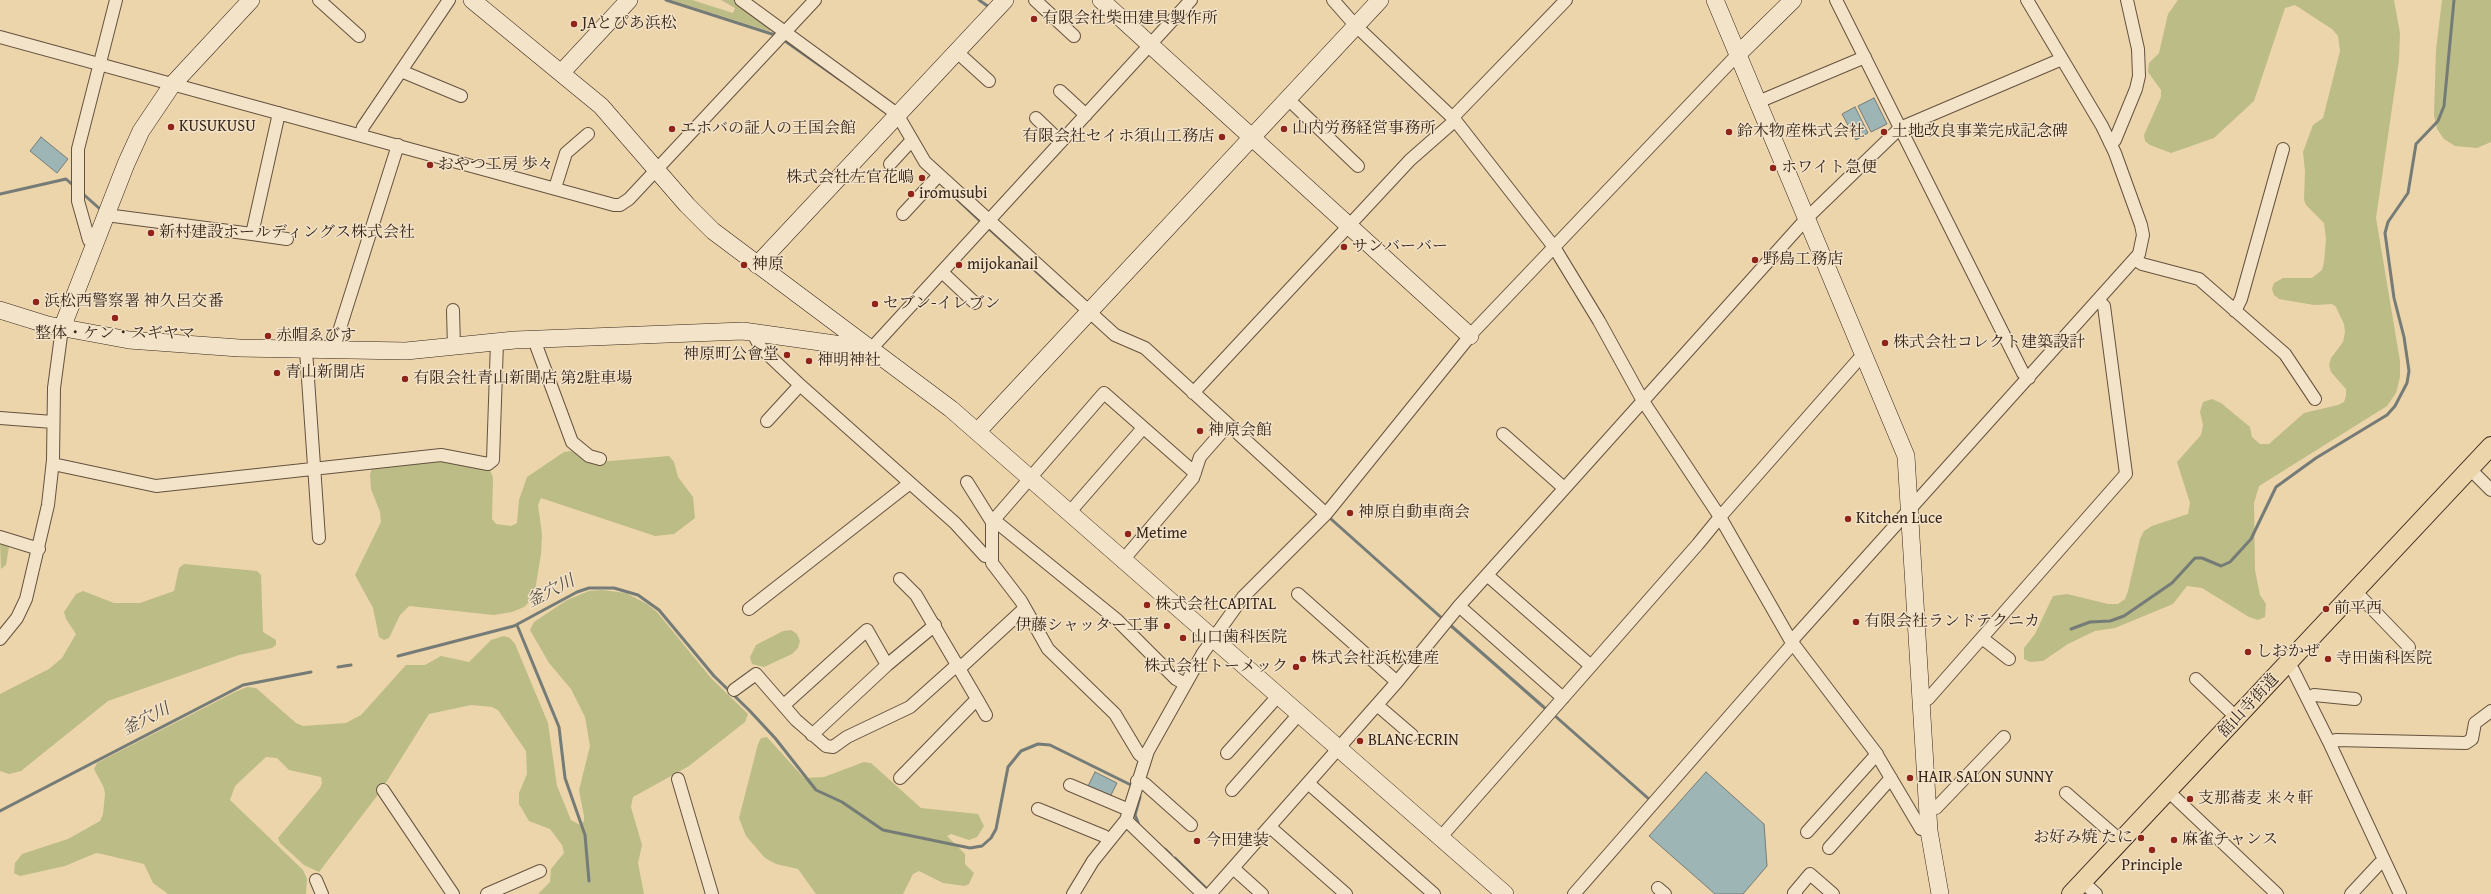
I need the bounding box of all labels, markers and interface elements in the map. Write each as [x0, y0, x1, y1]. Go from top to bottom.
place label: 有限会社柴田建具製作所 [1042, 9, 1218, 29]
place label: JAとぴあ浜松 [582, 14, 677, 34]
marker: 有限会社柴田建具製作所 [1029, 14, 1039, 24]
marker: JAとぴあ浜松 [569, 19, 579, 29]
place label: KUSUKUSU [179, 117, 256, 137]
place label: エホバの証人の王国会館 [680, 119, 856, 139]
place label: 山内労務経営事務所 [1292, 119, 1436, 139]
marker: KUSUKUSU [166, 122, 176, 132]
place label: 鈴木物産株式会社 [1737, 122, 1865, 142]
place label: 土地改良事業完成記念碑 [1892, 122, 2068, 142]
marker: エホバの証人の王国会館 [667, 124, 677, 134]
marker: 山内労務経営事務所 [1279, 124, 1289, 134]
place label: 有限会社セイホ須山工務店 [1022, 127, 1214, 147]
marker: 鈴木物産株式会社 [1724, 127, 1734, 137]
marker: 土地改良事業完成記念碑 [1879, 127, 1889, 137]
marker: 有限会社セイホ須山工務店 [1217, 132, 1227, 142]
place label: おやつ工房 歩々 [438, 155, 554, 175]
place label: ホワイト急便 [1781, 158, 1877, 178]
marker: おやつ工房 歩々 [425, 160, 435, 170]
marker: ホワイト急便 [1768, 163, 1778, 173]
place label: 株式会社左官花嶋 [786, 168, 914, 188]
marker: 株式会社左官花嶋 [917, 173, 927, 183]
place label: iromusubi [919, 184, 988, 204]
marker: iromusubi [906, 189, 916, 199]
place label: 新村建設ホールディングス株式会社 [159, 223, 415, 243]
marker: 新村建設ホールディングス株式会社 [146, 228, 156, 238]
place label: サンバーバー [1352, 237, 1448, 257]
marker: サンバーバー [1339, 242, 1349, 252]
place label: 野島工務店 [1763, 250, 1843, 270]
place label: 神原 [752, 255, 784, 275]
place label: mijokanail [967, 255, 1038, 275]
marker: 野島工務店 [1750, 255, 1760, 265]
marker: 神原 [739, 260, 749, 270]
marker: mijokanail [954, 260, 964, 270]
place label: 浜松西警察署 神久呂交番 [44, 292, 224, 312]
place label: セブン-イレブン [883, 294, 1000, 314]
marker: 浜松西警察署 神久呂交番 [31, 297, 41, 307]
marker: セブン-イレブン [870, 299, 880, 309]
marker: 整体・ケン・スギヤマ [110, 313, 120, 323]
place label: 整体・ケン・スギヤマ [35, 324, 195, 344]
place label: 赤帽ゑびす [276, 326, 356, 346]
marker: 赤帽ゑびす [263, 331, 273, 341]
place label: 株式会社コレクト建築設計 [1893, 333, 2085, 353]
marker: 株式会社コレクト建築設計 [1880, 338, 1890, 348]
place label: 神原町公會堂 [683, 345, 779, 365]
marker: 神原町公會堂 [782, 350, 792, 360]
place label: 神明神社 [817, 351, 881, 371]
marker: 神明神社 [804, 356, 814, 366]
place label: 青山新聞店 [285, 363, 365, 383]
marker: 青山新聞店 [272, 368, 282, 378]
place label: 有限会社青山新聞店 第2駐車場 [413, 369, 632, 389]
marker: 有限会社青山新聞店 第2駐車場 [400, 374, 410, 384]
place label: 神原会館 [1208, 421, 1272, 441]
marker: 神原会館 [1195, 426, 1205, 436]
place label: 神原自動車商会 [1358, 503, 1470, 523]
marker: 神原自動車商会 [1345, 508, 1355, 518]
place label: Kitchen Luce [1856, 509, 1943, 529]
marker: Kitchen Luce [1843, 514, 1853, 524]
place label: Metime [1136, 524, 1187, 544]
marker: Metime [1123, 529, 1133, 539]
water label: 釜穴川 [524, 571, 578, 613]
place label: 株式会社CAPITAL [1155, 595, 1276, 615]
place label: 前平西 [2334, 599, 2382, 619]
marker: 株式会社CAPITAL [1142, 600, 1152, 610]
marker: 前平西 [2321, 604, 2331, 614]
place label: 有限会社ランドテクニカ [1864, 612, 2040, 632]
place label: 伊藤シャッター工事 [1015, 616, 1159, 636]
marker: 有限会社ランドテクニカ [1851, 617, 1861, 627]
marker: 伊藤シャッター工事 [1162, 621, 1172, 631]
place label: 山口歯科医院 [1191, 628, 1287, 648]
marker: 山口歯科医院 [1178, 633, 1188, 643]
place label: しおかぜ [2256, 642, 2320, 662]
marker: しおかぜ [2243, 647, 2253, 657]
place label: 株式会社浜松建産 [1311, 649, 1439, 669]
place label: 寺田歯科医院 [2336, 649, 2432, 669]
marker: 株式会社浜松建産 [1298, 654, 1308, 664]
marker: 寺田歯科医院 [2323, 654, 2333, 664]
place label: 株式会社トーメック [1144, 657, 1288, 677]
marker: 株式会社トーメック [1291, 662, 1301, 672]
street label: 舘山寺街道 [2215, 670, 2283, 742]
water label: 釜穴川 [119, 699, 173, 741]
place label: BLANC ECRIN [1368, 731, 1459, 751]
marker: BLANC ECRIN [1355, 736, 1365, 746]
place label: HAIR SALON SUNNY [1918, 768, 2054, 788]
marker: HAIR SALON SUNNY [1905, 773, 1915, 783]
place label: 支那蕎麦 来々軒 [2198, 789, 2314, 809]
marker: 支那蕎麦 来々軒 [2185, 794, 2195, 804]
place label: お好み焼 たに [2033, 828, 2133, 848]
place label: 麻雀チャンス [2182, 830, 2278, 850]
place label: 今田建装 [1205, 831, 1269, 851]
marker: お好み焼 たに [2136, 833, 2146, 843]
marker: 麻雀チャンス [2169, 835, 2179, 845]
marker: 今田建装 [1192, 836, 1202, 846]
marker: Principle [2147, 845, 2157, 855]
place label: Principle [2122, 856, 2182, 876]

